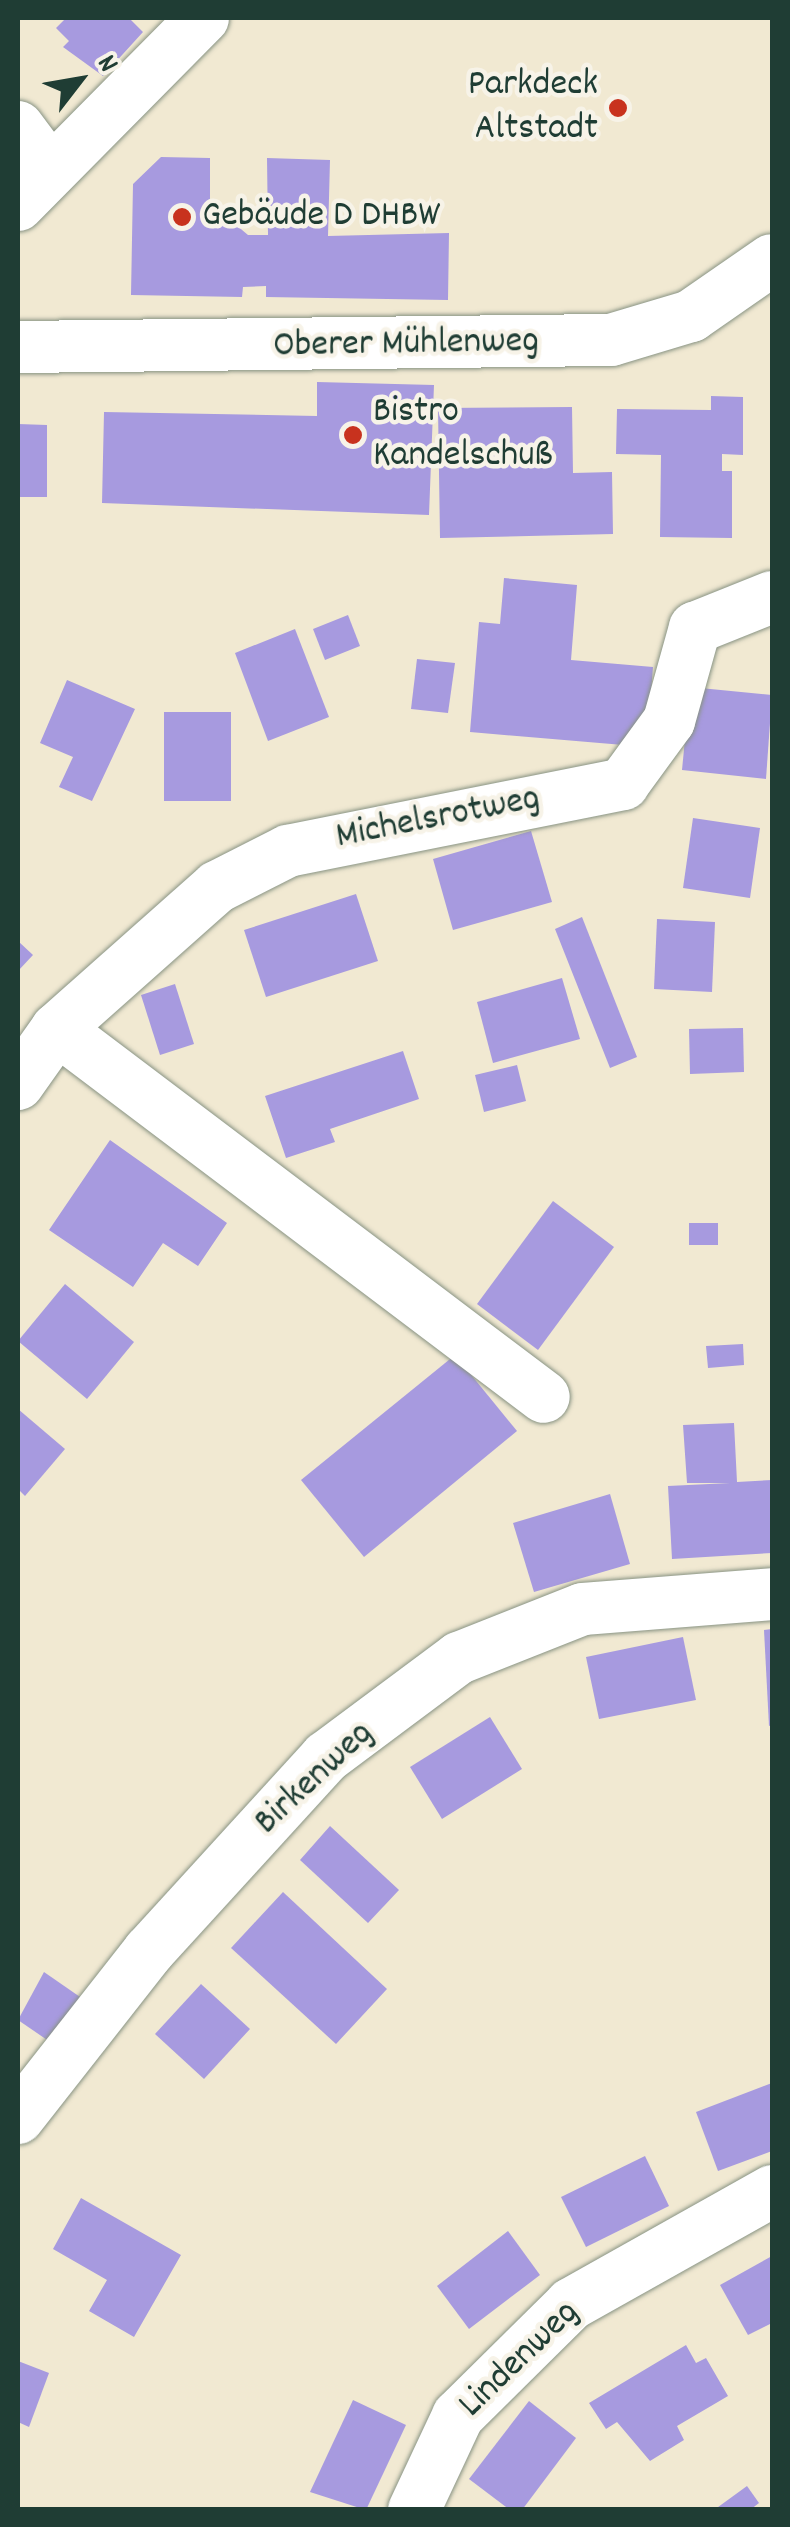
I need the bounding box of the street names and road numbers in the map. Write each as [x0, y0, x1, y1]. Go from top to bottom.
street label: Oberer Mühlenweg [273, 320, 539, 370]
street label: Michelsrotweg [332, 777, 544, 861]
street label: Birkenweg [246, 1712, 384, 1846]
street label: Lindenweg [450, 2292, 590, 2428]

